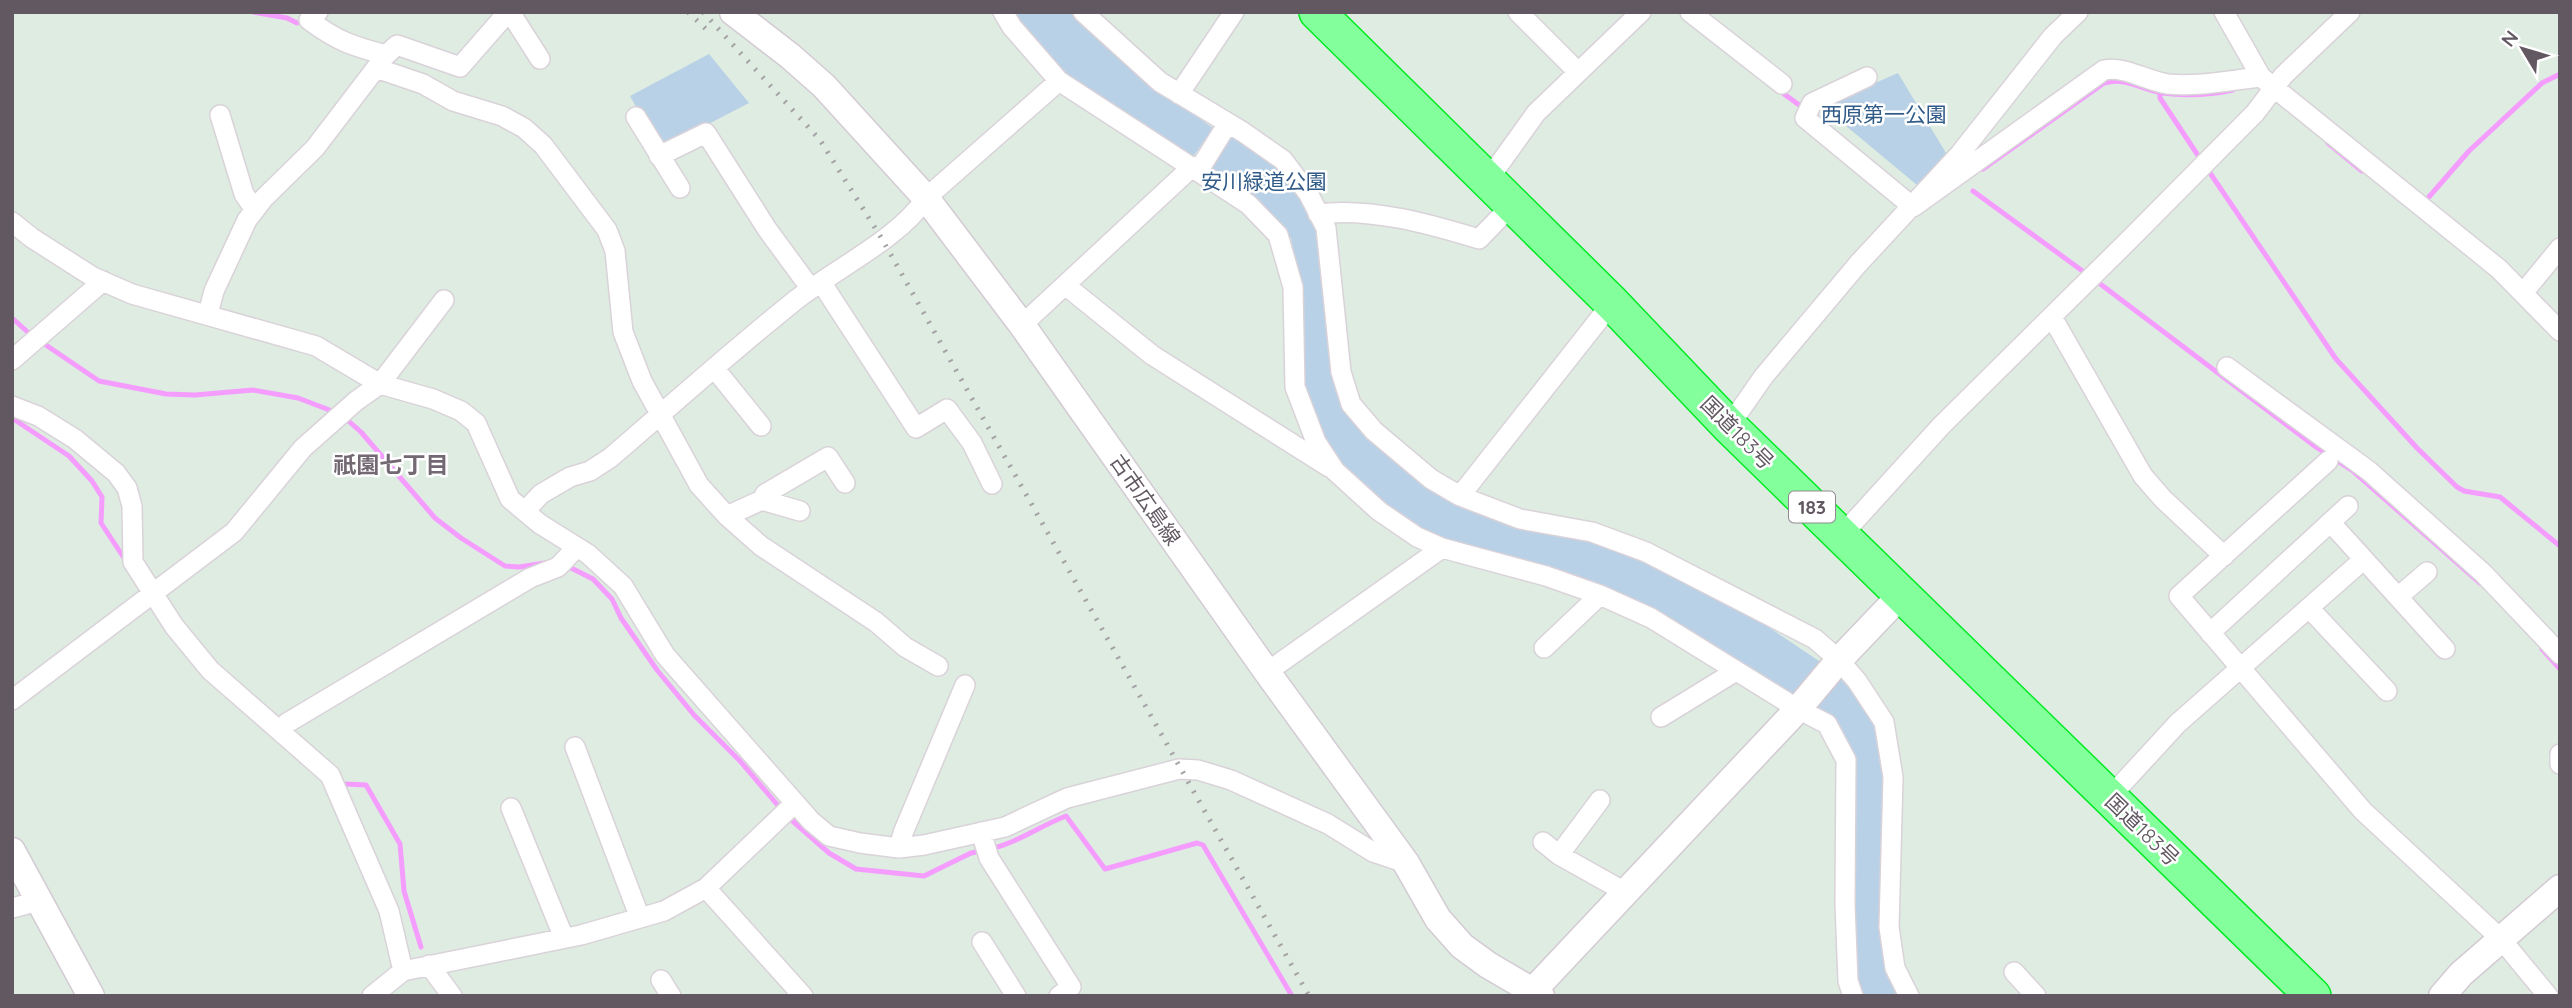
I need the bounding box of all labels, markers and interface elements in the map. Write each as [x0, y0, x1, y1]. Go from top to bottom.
north arrow [2488, 14, 2558, 84]
text: N [2496, 26, 2523, 51]
park label: 西原第一公園 [1821, 101, 1947, 127]
park label: 安川緑道公園 [1201, 168, 1327, 194]
street label: 国道183号 [1696, 390, 1780, 474]
street label: 古市広島線 [1105, 449, 1187, 550]
district label: 祇園七丁目 [334, 450, 449, 479]
road number: 183 [1789, 492, 1835, 522]
street label: 国道183号 [2100, 788, 2185, 871]

